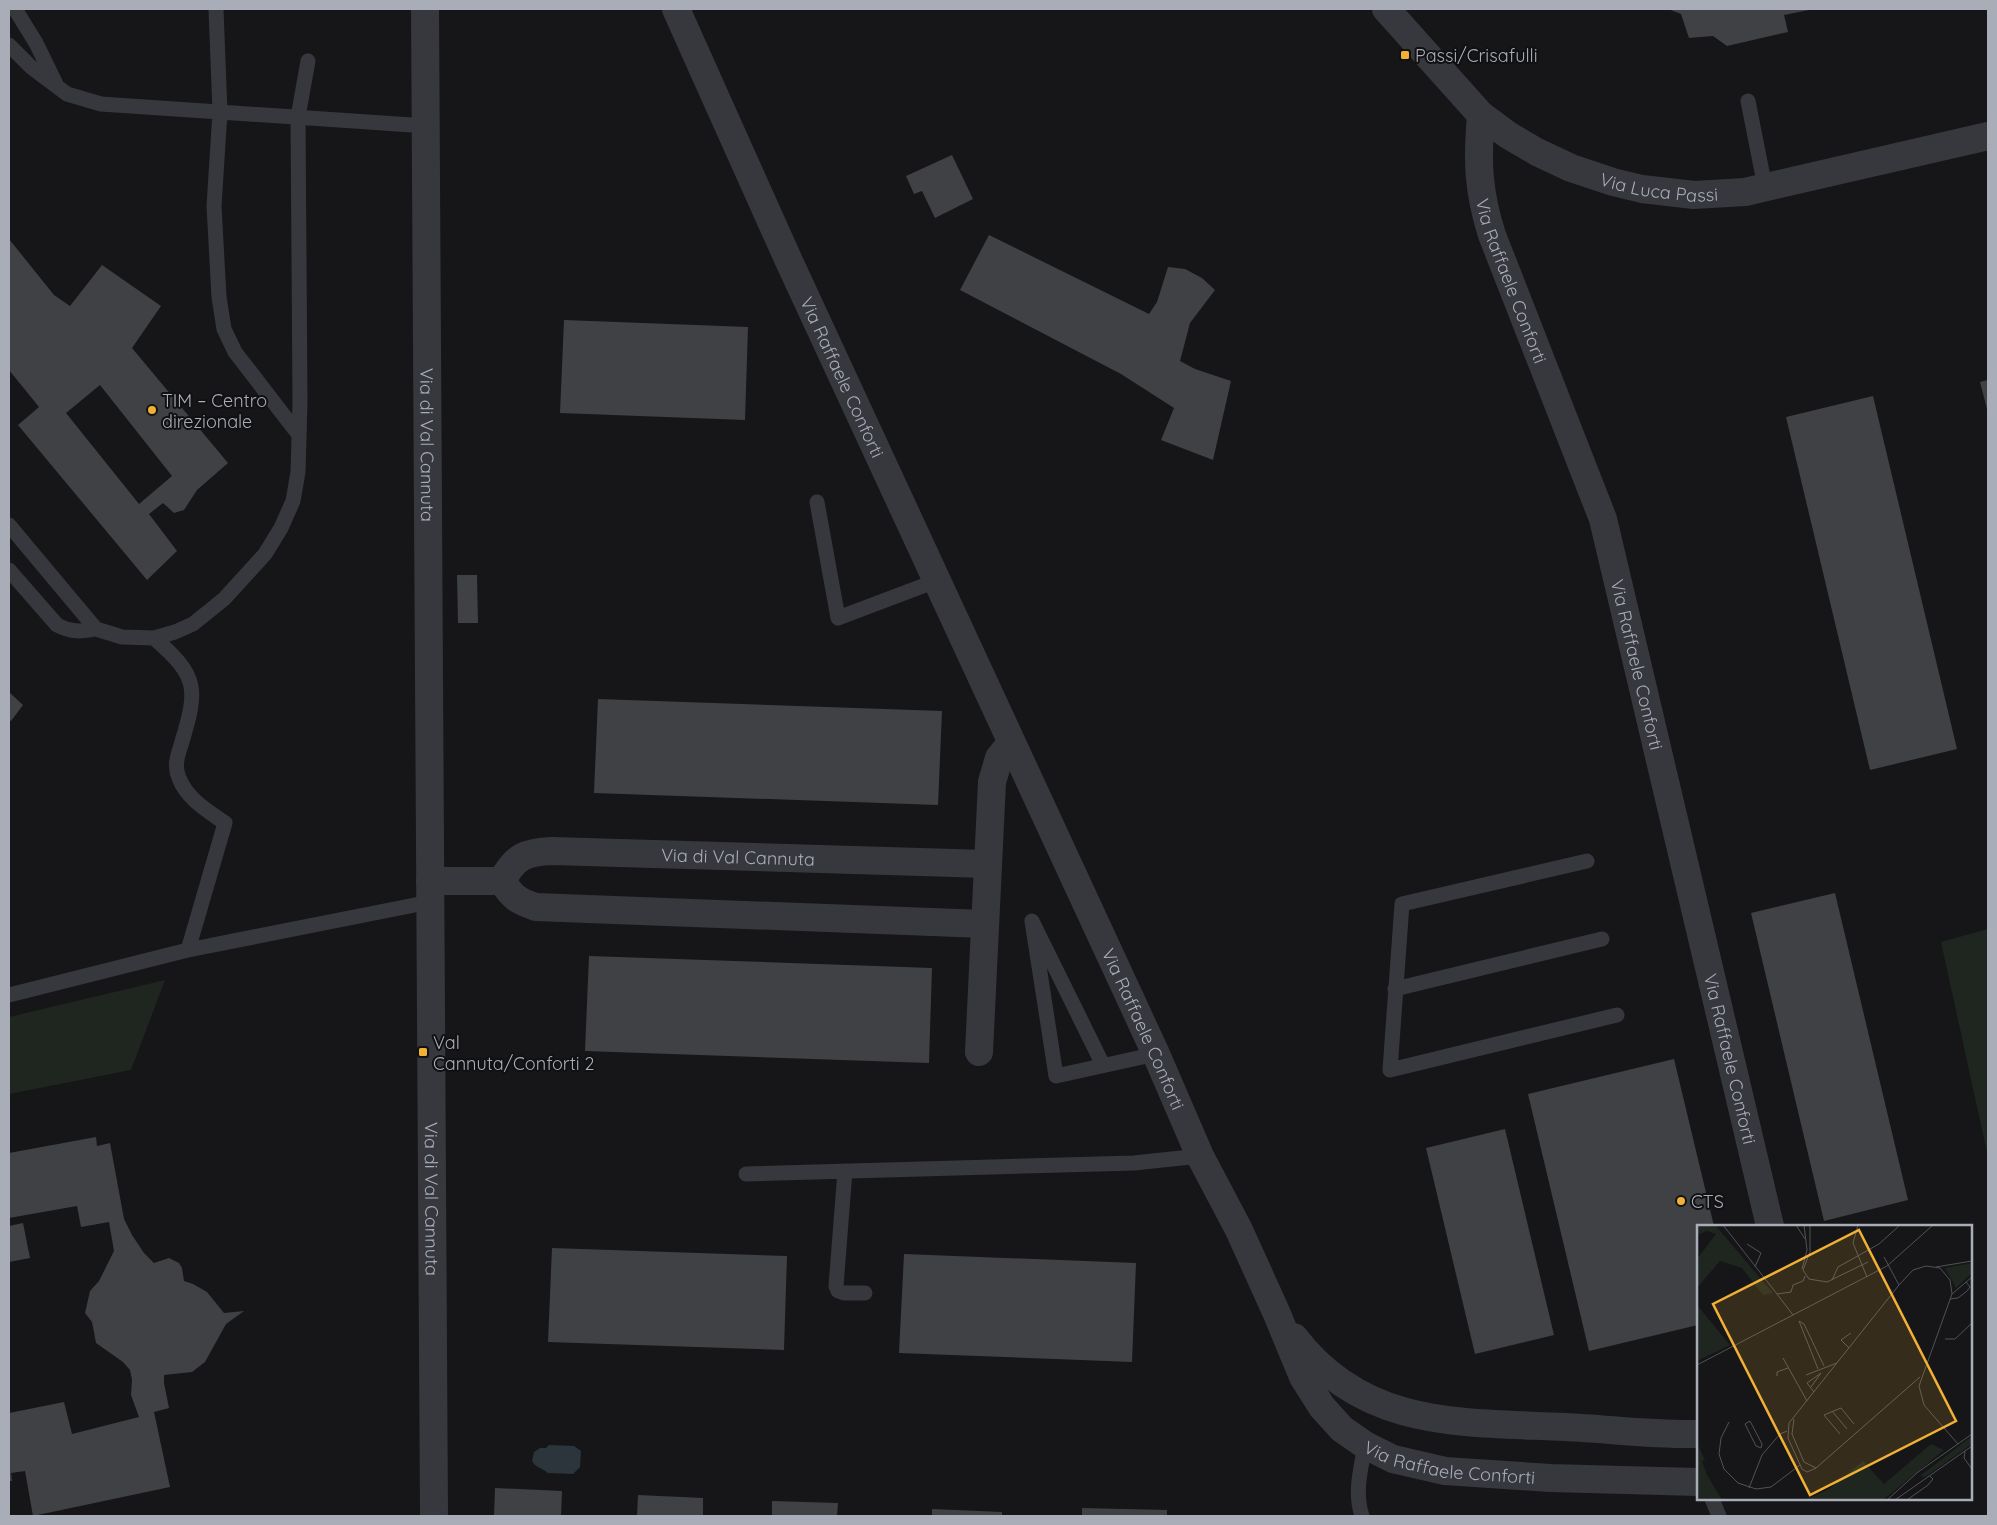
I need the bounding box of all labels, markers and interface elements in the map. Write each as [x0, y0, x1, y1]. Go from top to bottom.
place label: Passi/Crisafulli [1415, 44, 1538, 67]
marker: Passi/Crisafulli [1399, 49, 1411, 61]
street label: Via Luca Passi [1597, 167, 1719, 207]
street label: Via Raffaele Conforti [1471, 196, 1553, 367]
street label: Via Raffaele Conforti [796, 293, 890, 461]
street label: Via di Val Cannuta [416, 368, 440, 522]
place label: TIM – Centro direzionale [162, 389, 267, 433]
marker: TIM – Centro direzionale [146, 404, 158, 416]
street label: Via Raffaele Conforti [1606, 577, 1669, 752]
street label: Via di Val Cannuta [661, 843, 815, 870]
street label: Via Raffaele Conforti [1097, 945, 1190, 1113]
street label: Via Raffaele Conforti [1699, 971, 1762, 1146]
place label: Val Cannuta/Conforti 2 [433, 1031, 595, 1075]
marker: Val Cannuta/Conforti 2 [417, 1046, 429, 1058]
street label: Via di Val Cannuta [420, 1122, 444, 1276]
place label: CTS [1691, 1190, 1724, 1213]
marker: CTS [1675, 1195, 1687, 1207]
inset map [1697, 1225, 1972, 1500]
street label: Via Raffaele Conforti [1360, 1435, 1536, 1488]

